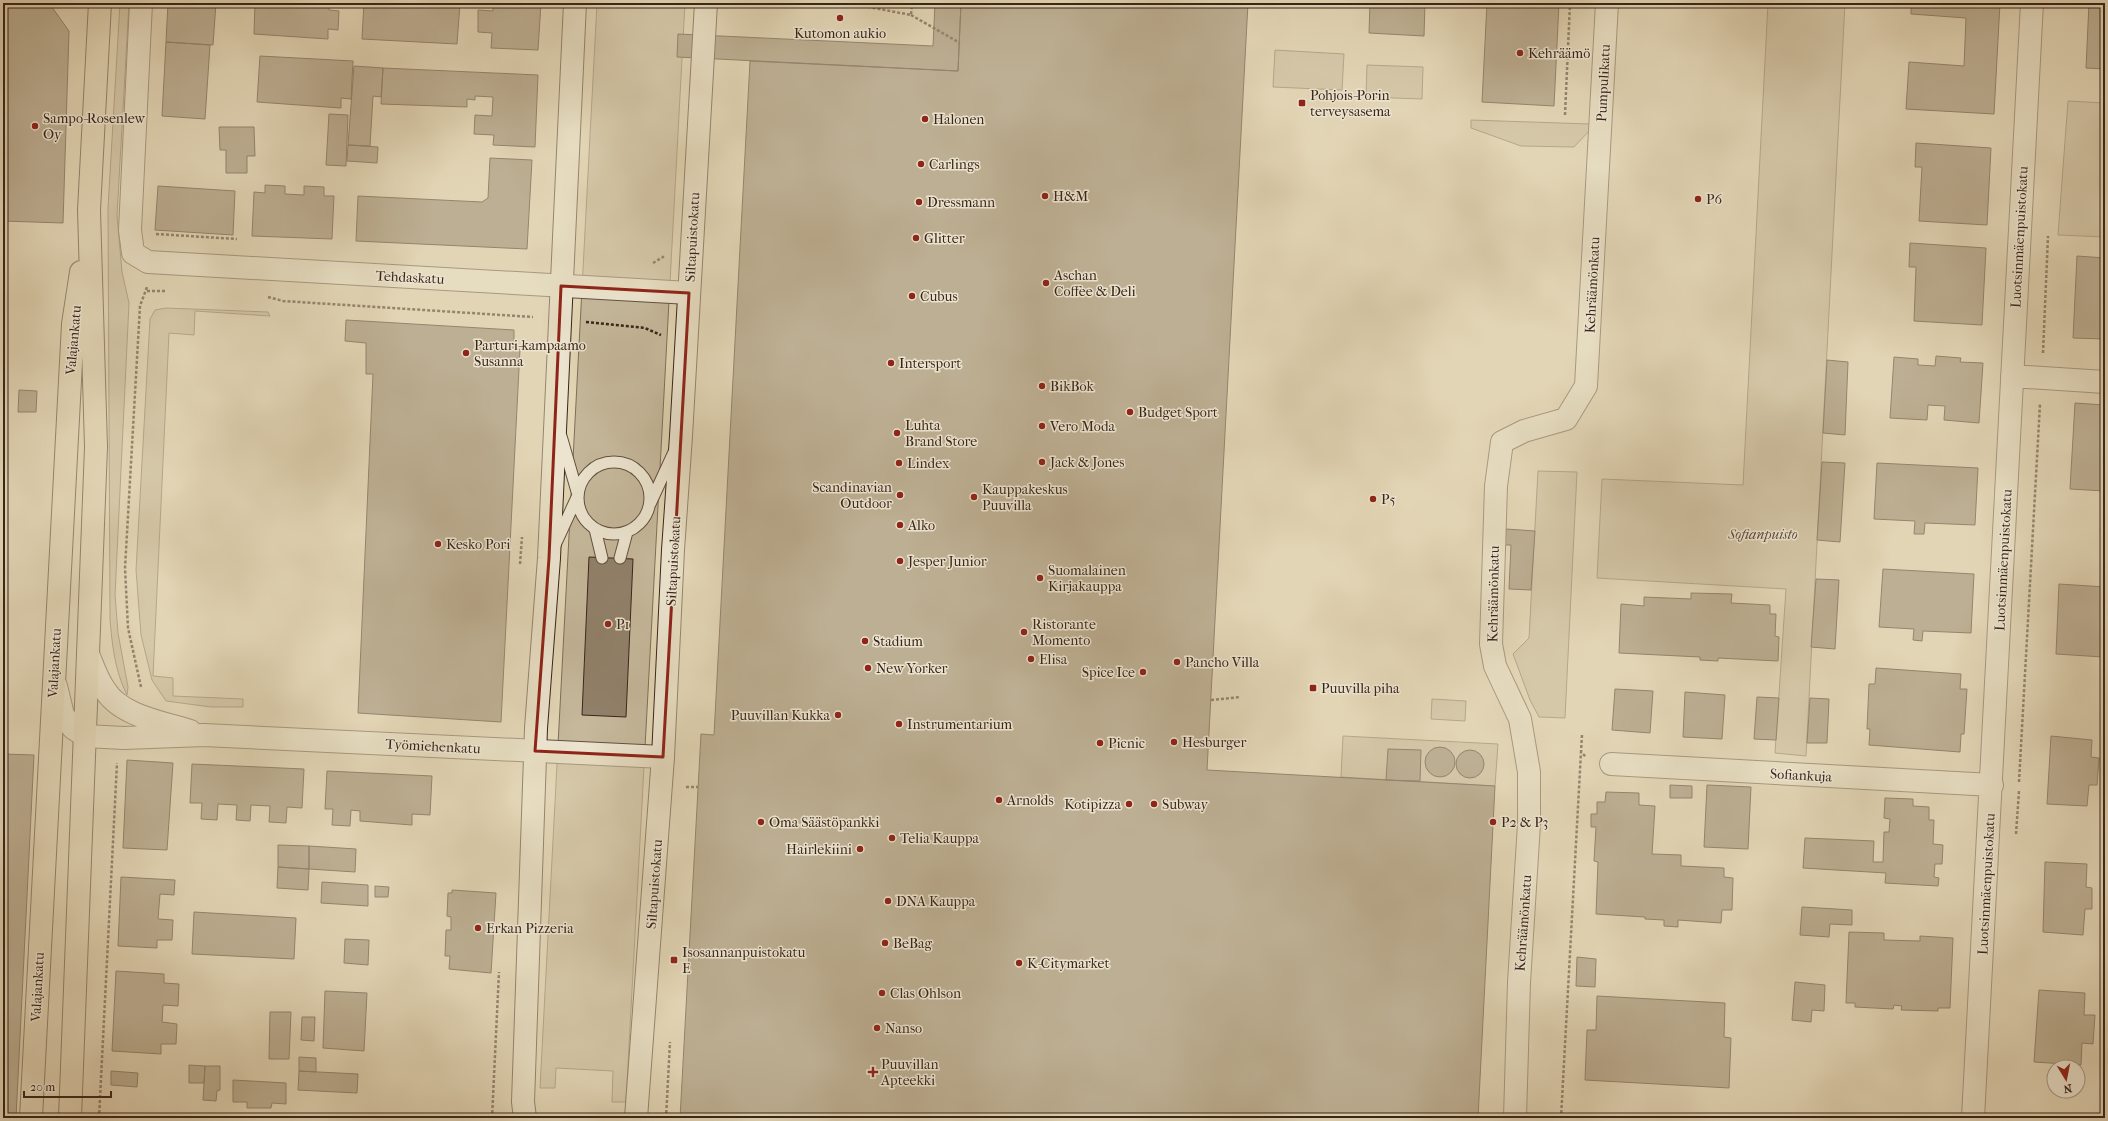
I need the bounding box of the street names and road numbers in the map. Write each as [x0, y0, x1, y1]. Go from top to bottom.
street label: Pumpulikatu [1593, 44, 1614, 122]
street label: Luotsinmäenpuistokatu [2007, 165, 2032, 308]
street label: Siltapuistokatu [682, 192, 703, 282]
street label: Kehräämönkatu [1581, 236, 1604, 334]
street label: Tehdaskatu [375, 267, 445, 288]
street label: Valajankatu [62, 304, 85, 377]
street label: Luotsinmäenpuistokatu [1991, 488, 2016, 631]
street label: Siltapuistokatu [663, 516, 684, 606]
street label: Kehräämönkatu [1484, 545, 1503, 643]
street label: Valajankatu [44, 628, 65, 699]
street label: Työmiehenkatu [385, 736, 481, 757]
street label: Sofiankuja [1770, 765, 1833, 786]
street label: Luotsinmäenpuistokatu [1974, 812, 1999, 955]
street label: Siltapuistokatu [643, 839, 666, 929]
street label: Kehräämönkatu [1512, 874, 1535, 972]
street label: Valajankatu [27, 952, 48, 1023]

